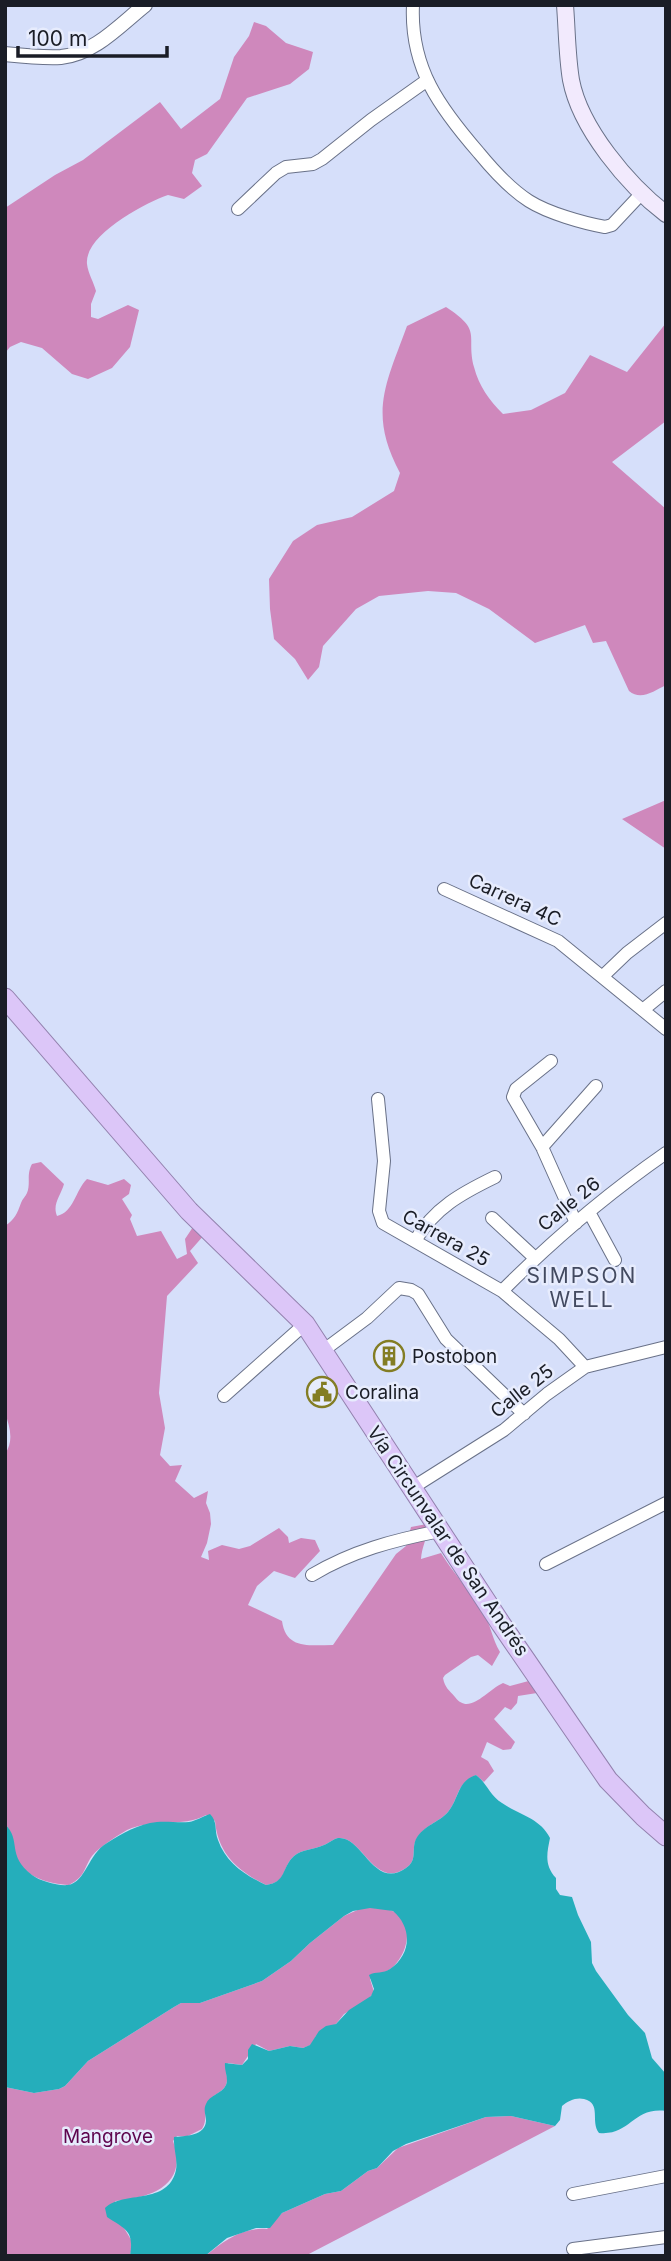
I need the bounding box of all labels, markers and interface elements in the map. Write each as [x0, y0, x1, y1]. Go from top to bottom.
scale bar [18, 14, 166, 58]
text: 100 m [28, 26, 87, 51]
street label: Carrera 4C [465, 869, 565, 931]
street label: Calle 26 [533, 1172, 605, 1236]
street label: Carrera 25 [398, 1205, 494, 1271]
district label: SIMPSON WELL [527, 1263, 637, 1312]
building icon: Postobon [372, 1339, 406, 1373]
place label: Postobon [412, 1345, 497, 1368]
street label: Calle 25 [486, 1359, 558, 1423]
public building icon: Coralina [305, 1375, 339, 1409]
place label: Coralina [345, 1381, 419, 1404]
street label: Vía Circunvalar de San Andrés [362, 1422, 534, 1660]
park label: Mangrove [63, 2125, 153, 2148]

